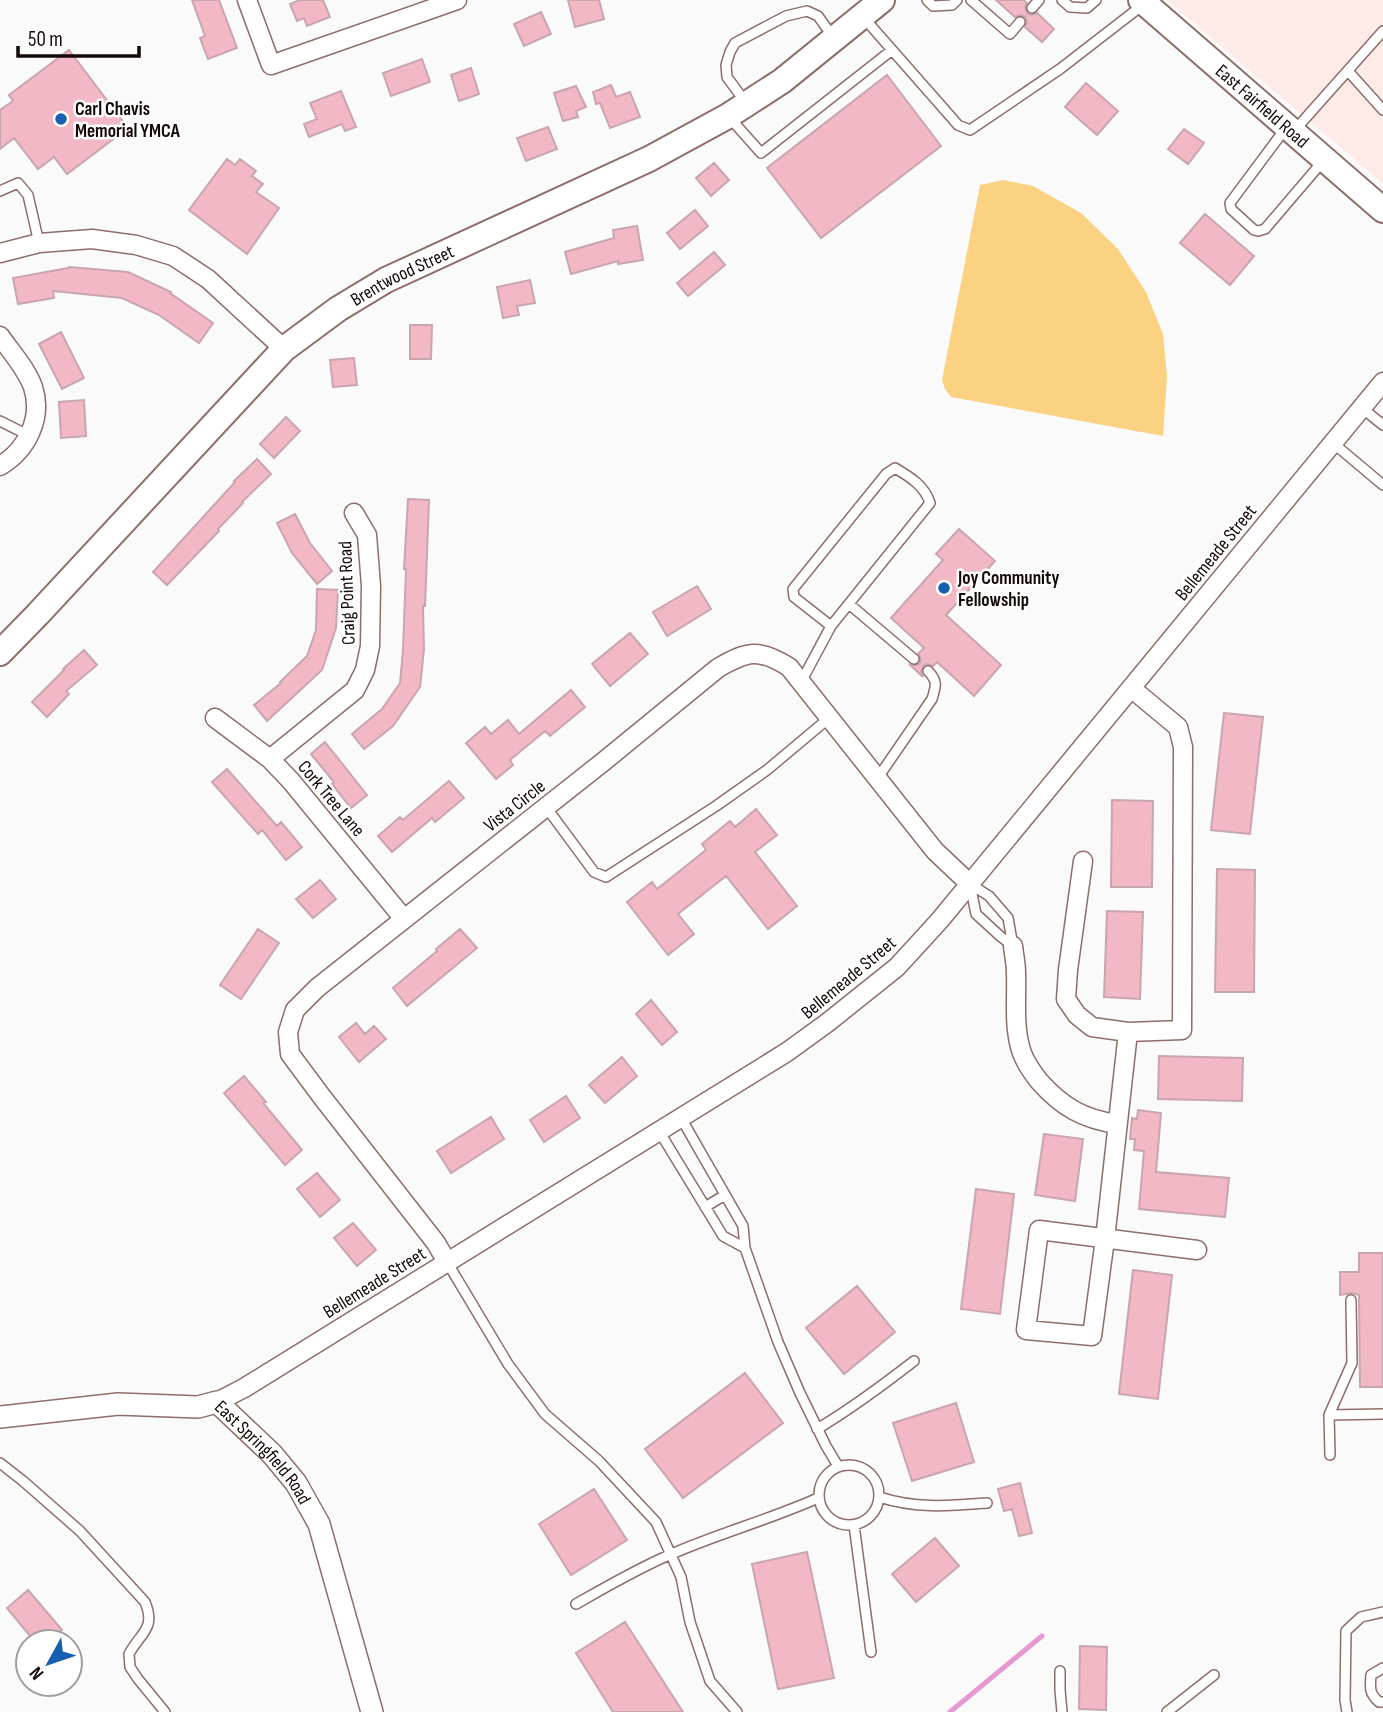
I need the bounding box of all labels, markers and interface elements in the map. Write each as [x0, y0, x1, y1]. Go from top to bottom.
scale bar [18, 14, 138, 58]
text: 50 m [28, 27, 63, 52]
street label: East Fairfield Road [1210, 60, 1313, 153]
place label: Carl Chavis Memorial YMCA [75, 98, 181, 143]
marker: Carl Chavis Memorial YMCA [53, 111, 69, 127]
street label: Brentwood Street [347, 240, 458, 312]
street label: Bellemeade Street [1171, 500, 1262, 605]
street label: Craig Point Road [334, 541, 361, 645]
place label: Joy Community Fellowship [957, 567, 1059, 612]
marker: Joy Community Fellowship [936, 580, 952, 596]
street label: Cork Tree Lane [292, 756, 369, 842]
street label: Vista Circle [480, 775, 550, 837]
street label: Bellemeade Street [797, 932, 901, 1024]
street label: Bellemeade Street [319, 1243, 431, 1324]
street label: East Springfield Road [209, 1396, 315, 1509]
north arrow [14, 1628, 84, 1698]
text: N [25, 1662, 49, 1684]

